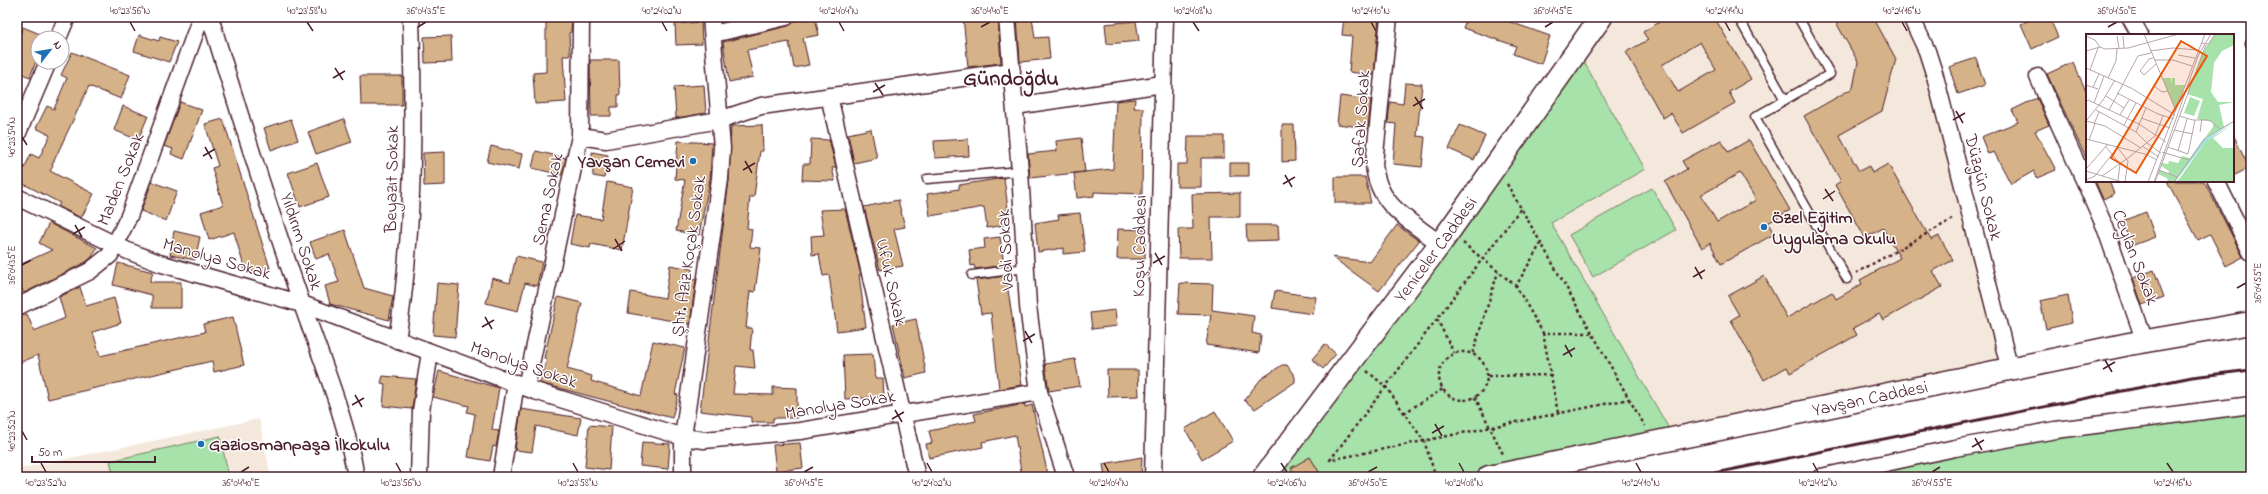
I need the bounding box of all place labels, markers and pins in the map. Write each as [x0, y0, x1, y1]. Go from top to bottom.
place label: Yavşan Cemevi [577, 150, 685, 176]
marker: Yavşan Cemevi [688, 156, 698, 166]
place label: Özel Eğitim Uygulama Okulu [1772, 206, 1896, 254]
marker: Özel Eğitim Uygulama Okulu [1759, 222, 1769, 232]
place label: Gaziosmanpaşa İlkokulu [209, 433, 390, 459]
marker: Gaziosmanpaşa İlkokulu [196, 439, 206, 449]

